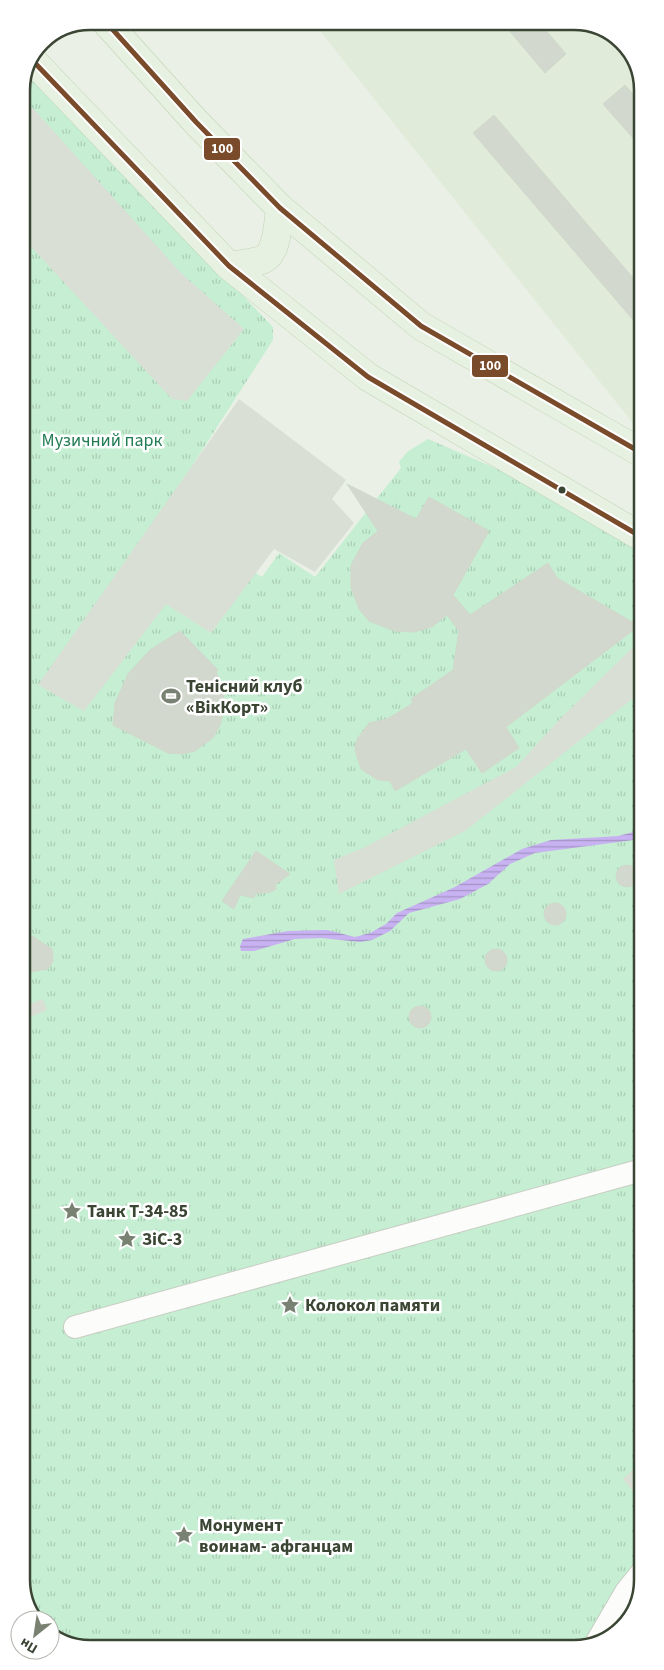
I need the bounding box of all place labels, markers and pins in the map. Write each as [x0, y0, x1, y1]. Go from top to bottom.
unlabelled marker [557, 485, 567, 495]
place label: Тенісний клуб «ВікКорт» [186, 674, 303, 720]
sports icon: Тенісний клуб «ВікКорт» [160, 685, 182, 707]
place label: Танк Т-34-85 [87, 1199, 188, 1224]
place icon: Танк Т-34-85 [61, 1200, 83, 1222]
place label: ЗіС-3 [142, 1227, 182, 1252]
place icon: ЗіС-3 [116, 1228, 138, 1250]
place label: Колокол памяти [305, 1293, 440, 1318]
place icon: Колокол памяти [279, 1294, 301, 1316]
place label: Монумент воинам- афганцам [199, 1513, 353, 1559]
place icon: Монумент воинам- афганцам [173, 1524, 195, 1546]

